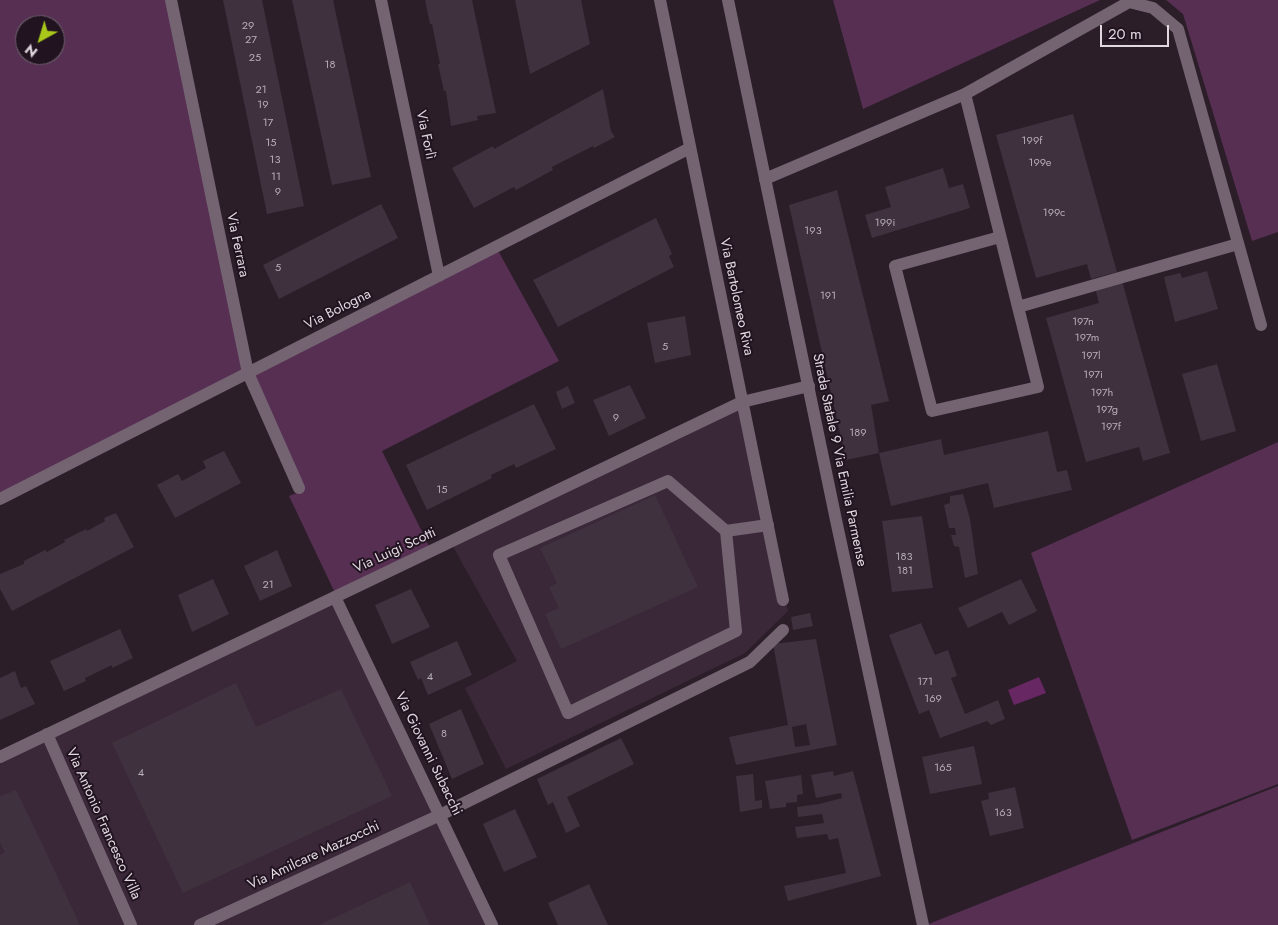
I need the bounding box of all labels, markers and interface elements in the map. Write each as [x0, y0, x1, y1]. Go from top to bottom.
north arrow [15, 15, 65, 65]
scale bar [1103, 15, 1172, 47]
house number: 29 [242, 19, 254, 33]
text: 20 m [1108, 23, 1142, 45]
house number: 27 [245, 33, 257, 47]
text: N [21, 40, 42, 62]
house number: 25 [249, 51, 261, 65]
house number: 18 [325, 58, 335, 72]
house number: 21 [255, 83, 267, 97]
house number: 19 [257, 98, 269, 112]
street label: Via Forlì [412, 109, 438, 161]
house number: 17 [263, 116, 273, 130]
house number: 199f [1022, 134, 1042, 148]
house number: 15 [265, 136, 277, 150]
house number: 13 [270, 153, 280, 167]
house number: 199e [1029, 156, 1051, 170]
house number: 11 [271, 170, 281, 184]
house number: 9 [275, 185, 281, 199]
house number: 199c [1043, 206, 1065, 220]
street label: Via Ferrara [222, 211, 252, 279]
house number: 199i [875, 216, 895, 230]
house number: 193 [804, 224, 822, 238]
street label: Via Bartolomeo Riva [715, 237, 757, 357]
house number: 5 [275, 261, 281, 275]
street label: Via Bologna [302, 286, 374, 334]
house number: 191 [820, 289, 836, 303]
house number: 197n [1072, 315, 1094, 329]
house number: 197m [1075, 331, 1099, 345]
house number: 5 [662, 340, 668, 354]
house number: 197l [1081, 349, 1101, 363]
street label: Strada Statale 9 Via Emilia Parmense [808, 352, 870, 568]
house number: 197i [1083, 368, 1103, 382]
house number: 197h [1091, 386, 1113, 400]
house number: 197g [1096, 403, 1118, 417]
house number: 9 [613, 411, 619, 425]
house number: 197f [1101, 420, 1121, 434]
house number: 189 [849, 426, 867, 440]
house number: 15 [436, 483, 448, 497]
street label: Via Luigi Scotti [351, 525, 439, 577]
house number: 183 [896, 550, 912, 564]
house number: 181 [897, 564, 913, 578]
house number: 21 [262, 578, 274, 592]
house number: 4 [427, 670, 433, 684]
house number: 171 [917, 675, 933, 689]
street label: Via Giovanni Subacchi [391, 690, 465, 818]
house number: 169 [924, 692, 942, 706]
house number: 8 [441, 727, 447, 741]
street label: Via Antonio Francesco Villa [62, 746, 144, 902]
house number: 165 [934, 761, 952, 775]
house number: 4 [138, 766, 144, 780]
house number: 163 [994, 806, 1012, 820]
street label: Via Amilcare Mazzocchi [245, 818, 383, 894]

